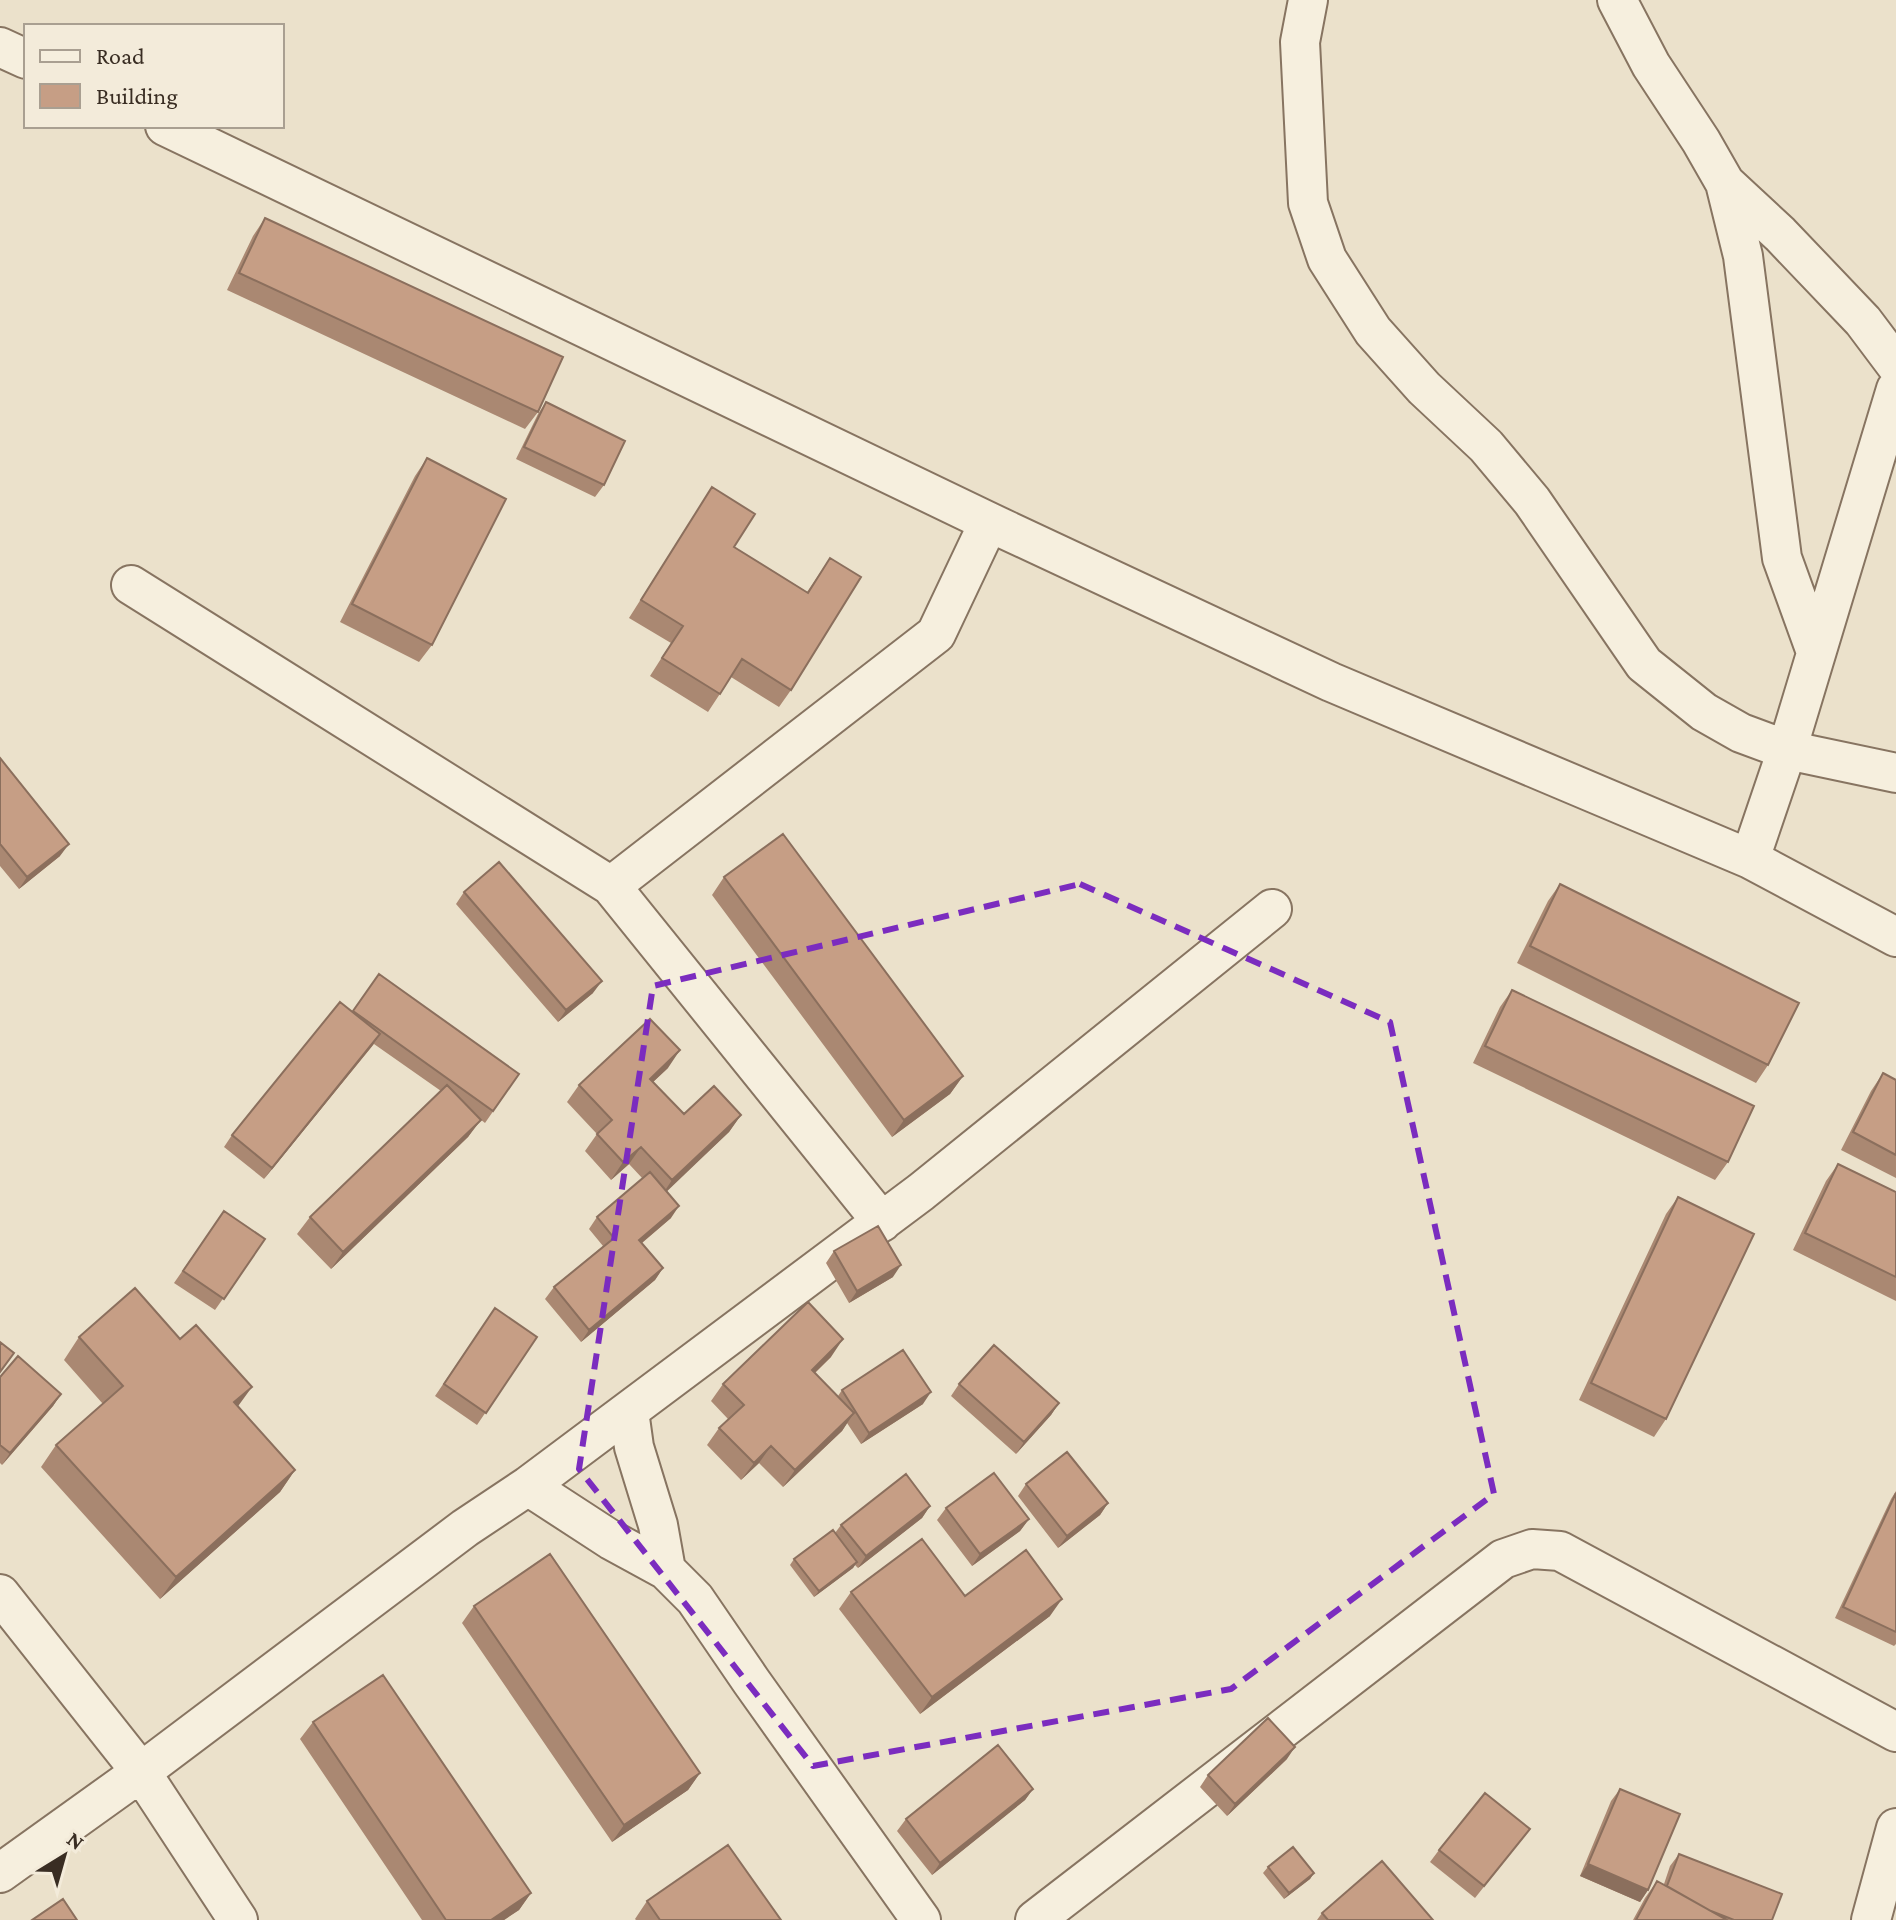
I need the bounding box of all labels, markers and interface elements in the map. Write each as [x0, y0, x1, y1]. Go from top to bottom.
legend [24, 24, 284, 128]
text: Road [96, 42, 145, 69]
text: Building [96, 82, 178, 109]
north arrow [24, 1816, 104, 1896]
text: N [62, 1826, 89, 1855]

